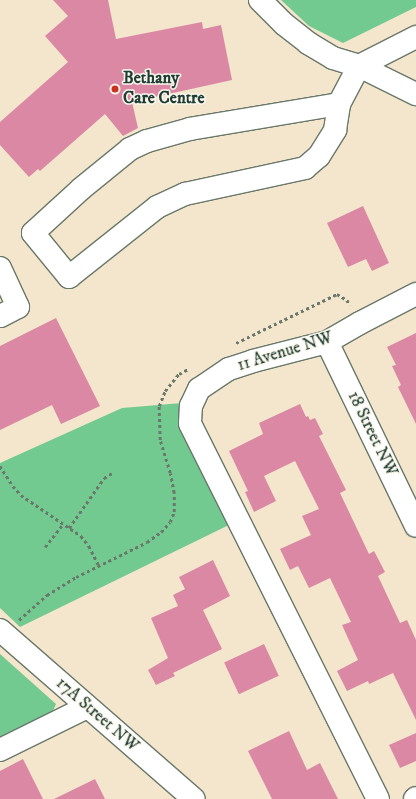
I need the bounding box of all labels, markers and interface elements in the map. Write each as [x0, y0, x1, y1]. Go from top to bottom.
place label: Bethany Care Centre [123, 69, 204, 109]
marker: Bethany Care Centre [110, 84, 120, 94]
street label: 11 Avenue NW [235, 328, 335, 376]
street label: 18 Street NW [343, 388, 401, 480]
street label: 17A Street NW [51, 674, 143, 756]

